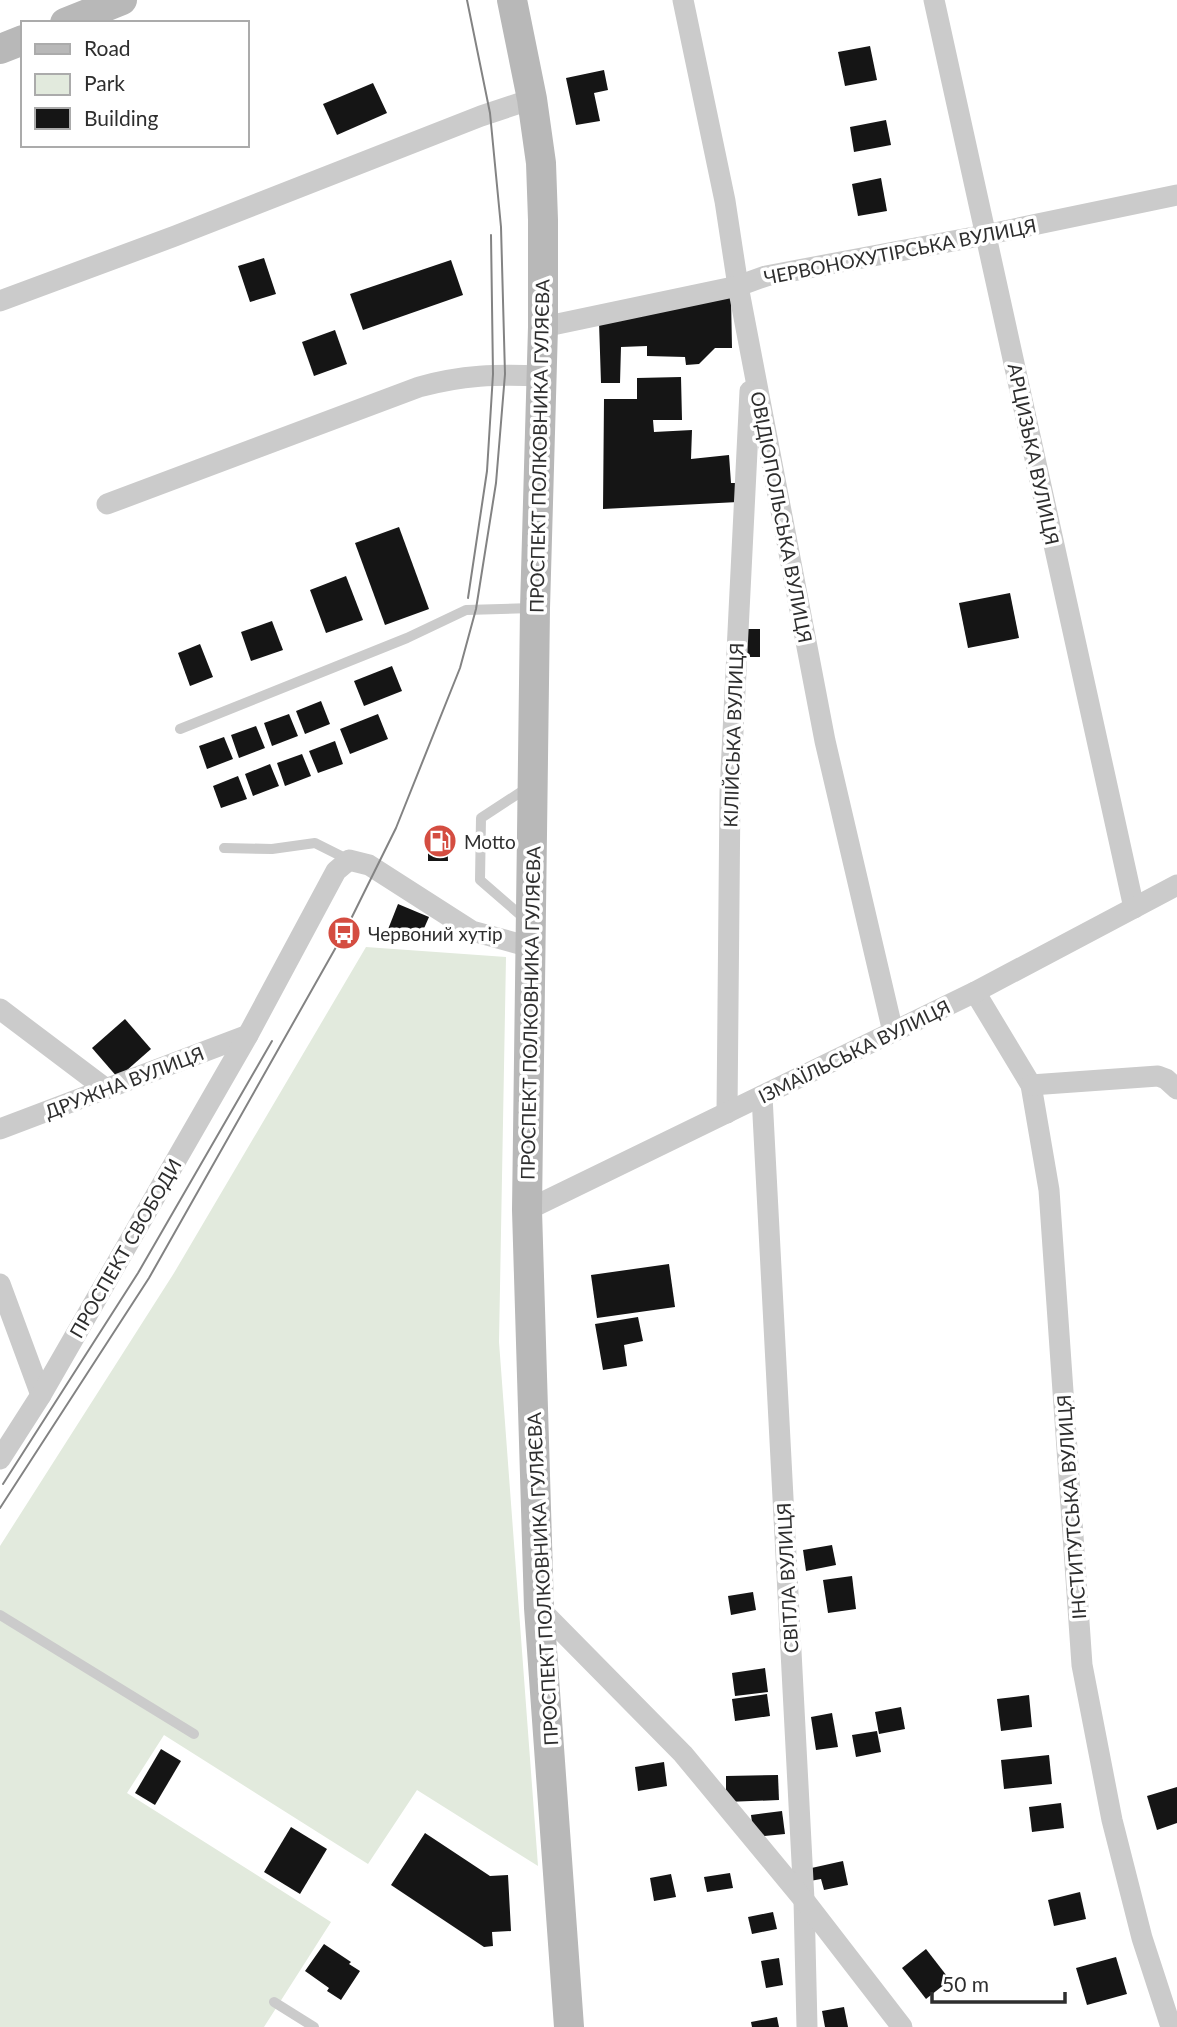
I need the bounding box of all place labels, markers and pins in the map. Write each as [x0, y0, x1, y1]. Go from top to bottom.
fuel station icon: Motto [421, 822, 459, 860]
place label: Motto [464, 830, 516, 853]
bus stop icon: Червоний хутір [325, 914, 363, 952]
place label: Червоний хутір [368, 922, 503, 945]

